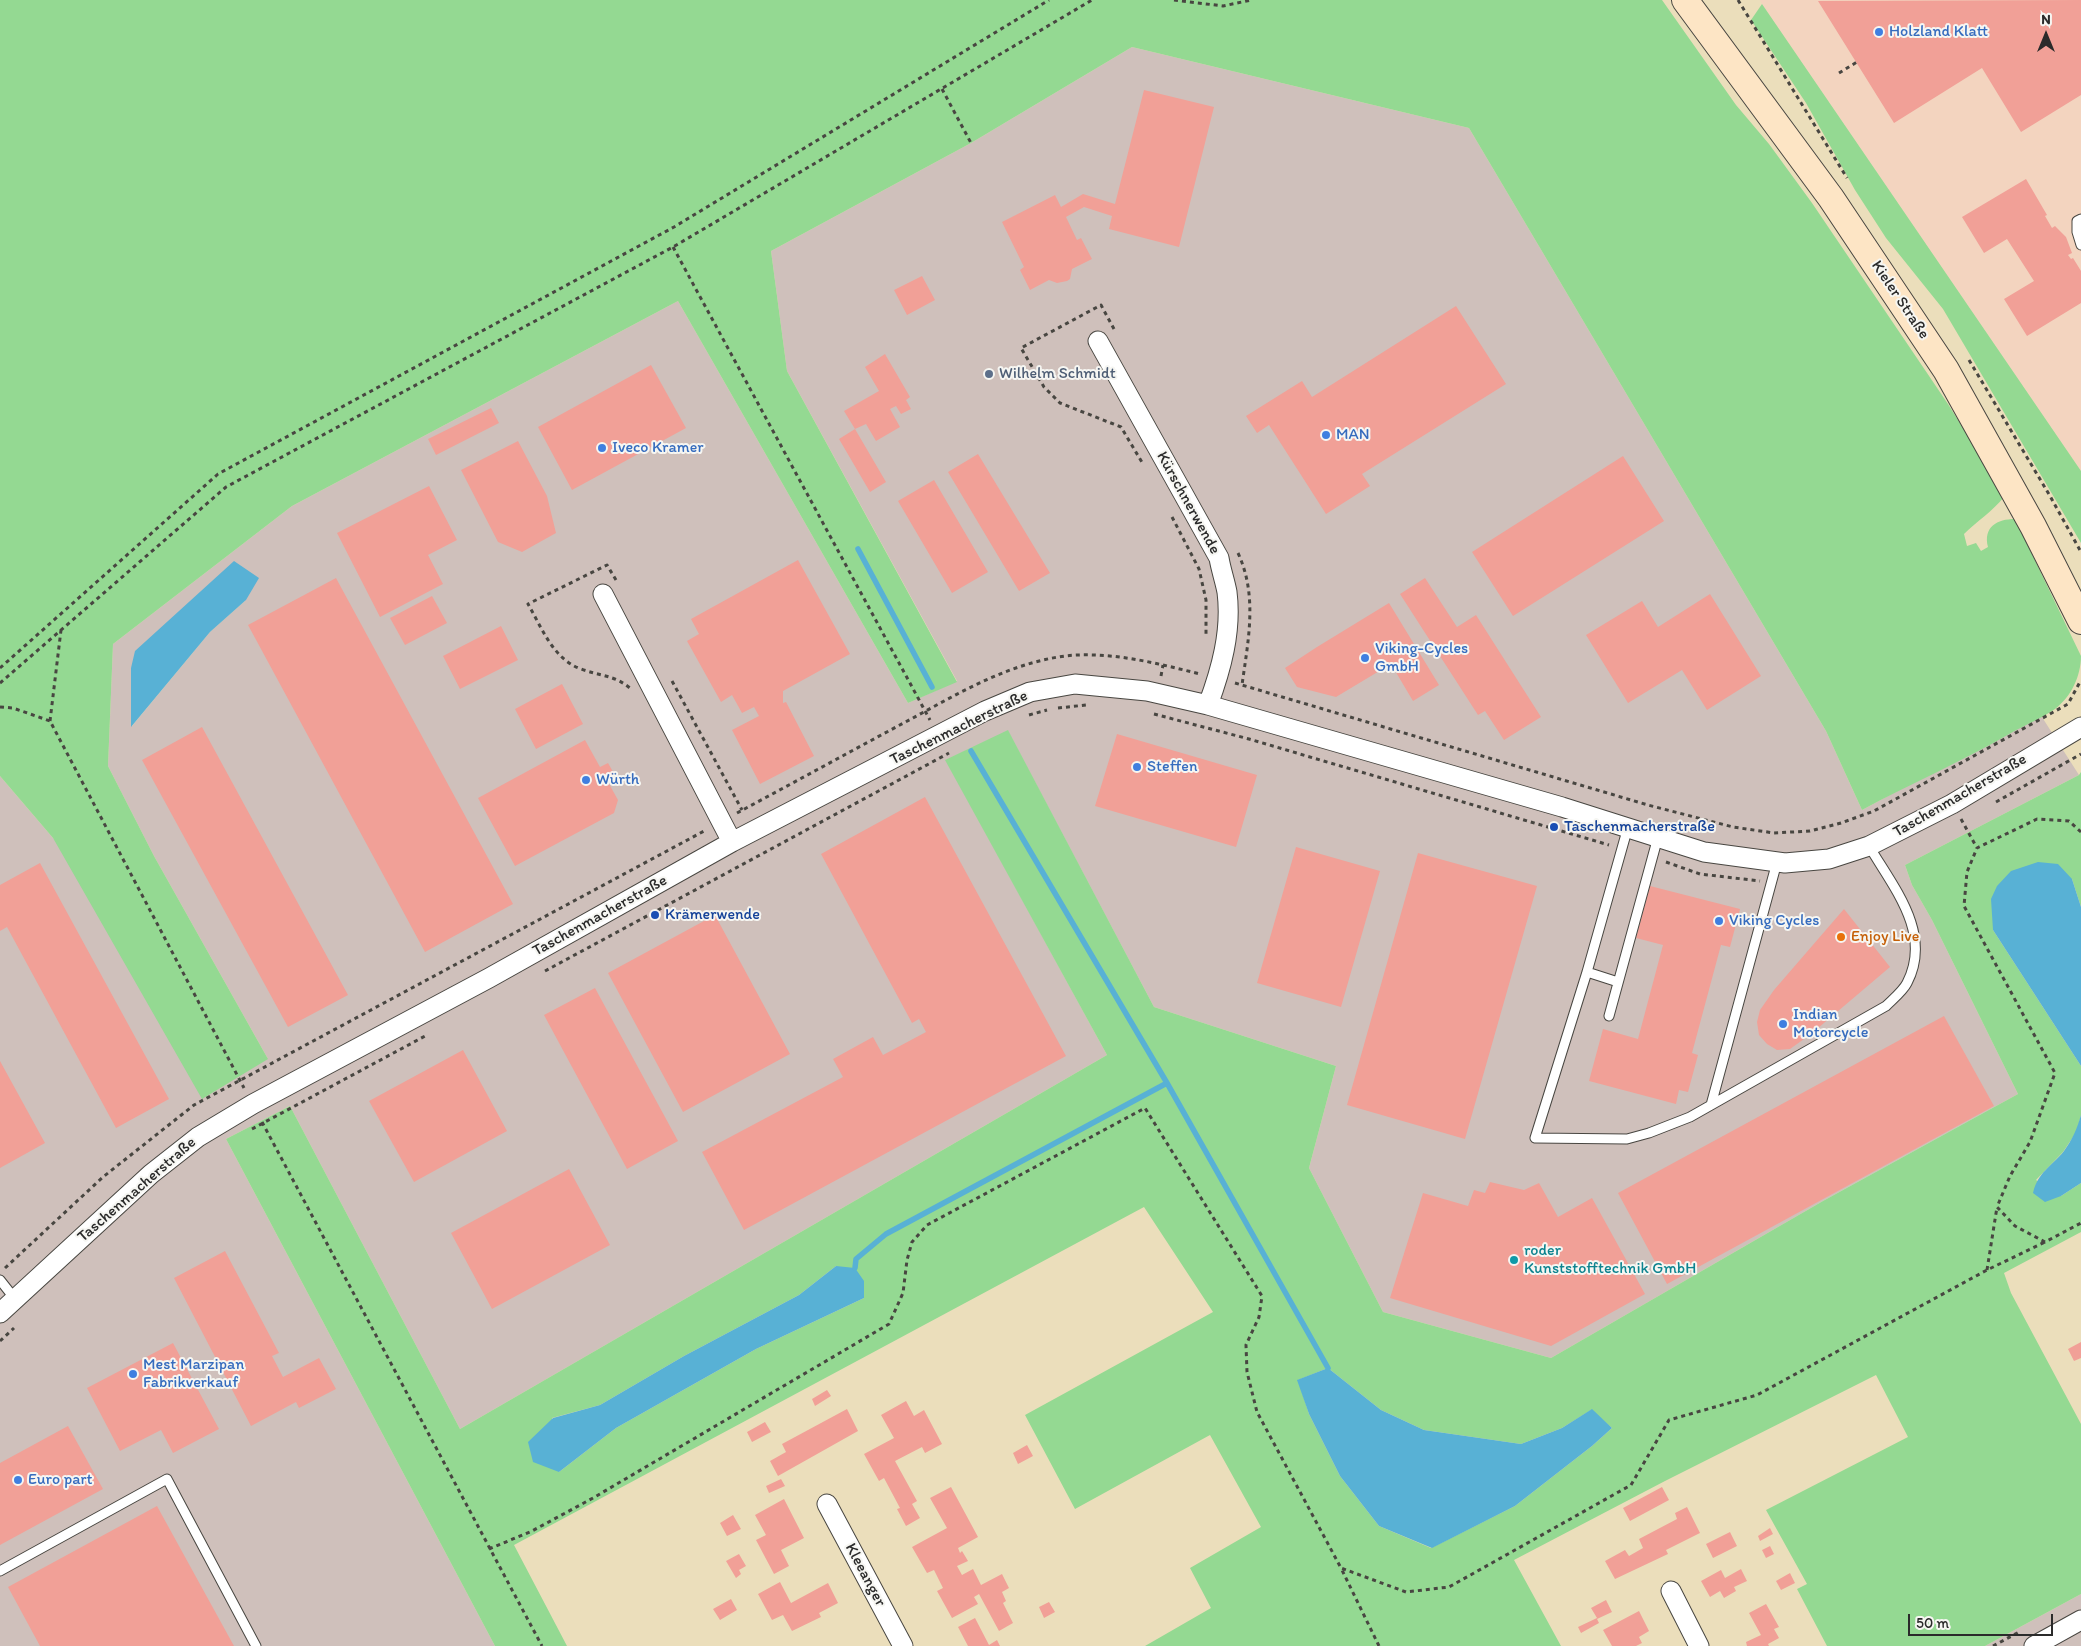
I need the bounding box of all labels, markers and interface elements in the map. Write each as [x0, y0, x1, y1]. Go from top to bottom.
north arrow [2021, 10, 2071, 60]
text: N [2041, 11, 2051, 28]
place label: Holzland Klatt [1889, 22, 1988, 42]
marker: Holzland Klatt [1873, 26, 1885, 38]
street label: Kieler Straße [1867, 257, 1933, 343]
place label: Wilhelm Schmidt [999, 364, 1116, 384]
marker: Wilhelm Schmidt [983, 368, 995, 380]
place label: MAN [1336, 425, 1370, 445]
marker: MAN [1320, 429, 1332, 441]
place label: Iveco Kramer [612, 438, 704, 458]
marker: Iveco Kramer [596, 442, 608, 454]
street label: Kürschnerwende [1152, 448, 1224, 558]
place label: Viking-Cycles GmbH [1375, 639, 1468, 677]
marker: Viking-Cycles GmbH [1359, 652, 1371, 664]
street label: Taschenmacherstraße [887, 686, 1031, 770]
street label: Taschenmacherstraße [1890, 750, 2030, 842]
place label: Steffen [1147, 757, 1197, 777]
marker: Steffen [1131, 761, 1143, 773]
place label: Würth [596, 770, 639, 790]
marker: Würth [580, 774, 592, 786]
place label: Taschenmacherstraße [1564, 817, 1715, 837]
marker: Taschenmacherstraße [1548, 821, 1560, 833]
street label: Taschenmacherstraße [529, 871, 671, 961]
place label: Krämerwende [665, 905, 760, 925]
marker: Krämerwende [649, 909, 661, 921]
place label: Viking Cycles [1729, 911, 1819, 931]
marker: Viking Cycles [1713, 915, 1725, 927]
place label: Enjoy Live [1851, 927, 1919, 947]
marker: Enjoy Live [1835, 931, 1847, 943]
place label: Indian Motorcycle [1793, 1005, 1868, 1043]
marker: Indian Motorcycle [1777, 1018, 1789, 1030]
street label: Taschenmacherstraße [74, 1133, 200, 1247]
place label: roder Kunststofftechnik GmbH [1524, 1241, 1696, 1279]
marker: roder Kunststofftechnik GmbH [1508, 1254, 1520, 1266]
place label: Mest Marzipan Fabrikverkauf [143, 1355, 244, 1393]
marker: Mest Marzipan Fabrikverkauf [127, 1368, 139, 1380]
place label: Euro part [28, 1470, 93, 1490]
marker: Euro part [12, 1474, 24, 1486]
street label: Kleeanger [840, 1540, 890, 1610]
scale bar [1911, 1604, 2056, 1636]
text: 50 m [1916, 1614, 1949, 1632]

